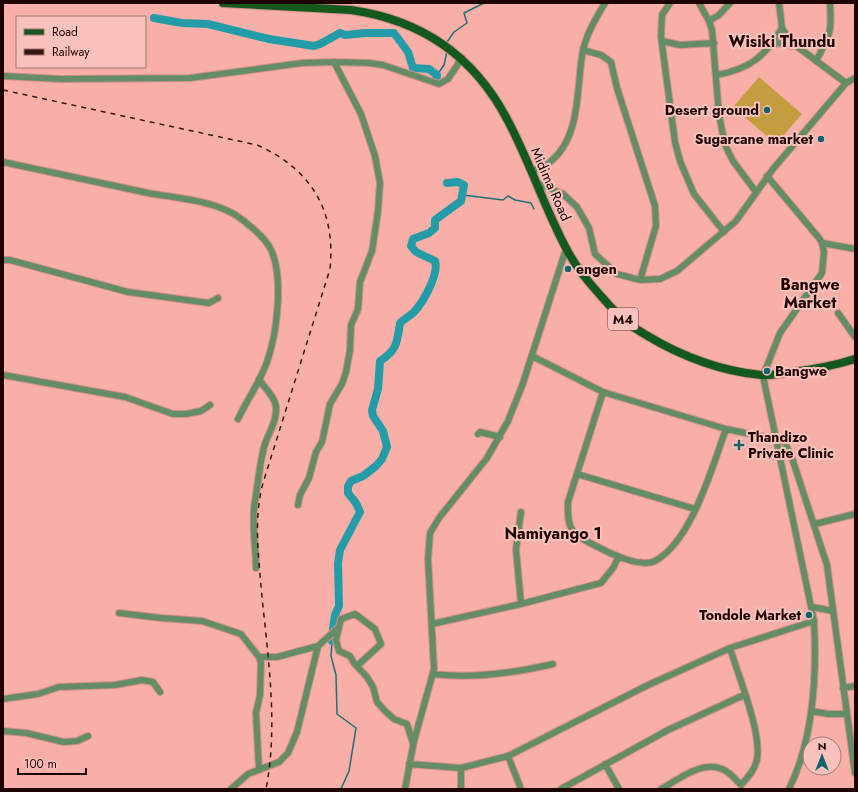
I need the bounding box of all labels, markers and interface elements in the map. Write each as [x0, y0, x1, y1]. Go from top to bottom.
legend [16, 16, 146, 68]
text: Road [52, 23, 78, 41]
district label: Wisiki Thundu [728, 30, 836, 53]
text: Railway [52, 43, 90, 61]
place label: Desert ground [665, 100, 759, 120]
marker: Desert ground [762, 105, 772, 115]
place label: Sugarcane market [695, 129, 814, 149]
marker: Sugarcane market [816, 134, 826, 144]
street label: Midima Road [526, 144, 576, 224]
place label: engen [576, 259, 617, 279]
marker: engen [563, 264, 573, 274]
district label: Bangwe Market [780, 273, 840, 314]
road number: M4 [608, 308, 638, 330]
place label: Bangwe [775, 361, 827, 381]
marker: Bangwe [762, 366, 772, 376]
place label: Thandizo Private Clinic [748, 427, 834, 463]
marker: Thandizo Private Clinic [733, 439, 745, 451]
district label: Namiyango 1 [504, 522, 602, 545]
place label: Tondole Market [699, 605, 802, 625]
marker: Tondole Market [804, 610, 814, 620]
north arrow [802, 736, 842, 776]
text: N [818, 738, 826, 754]
scale bar [18, 750, 86, 776]
text: 100 m [24, 755, 57, 773]

